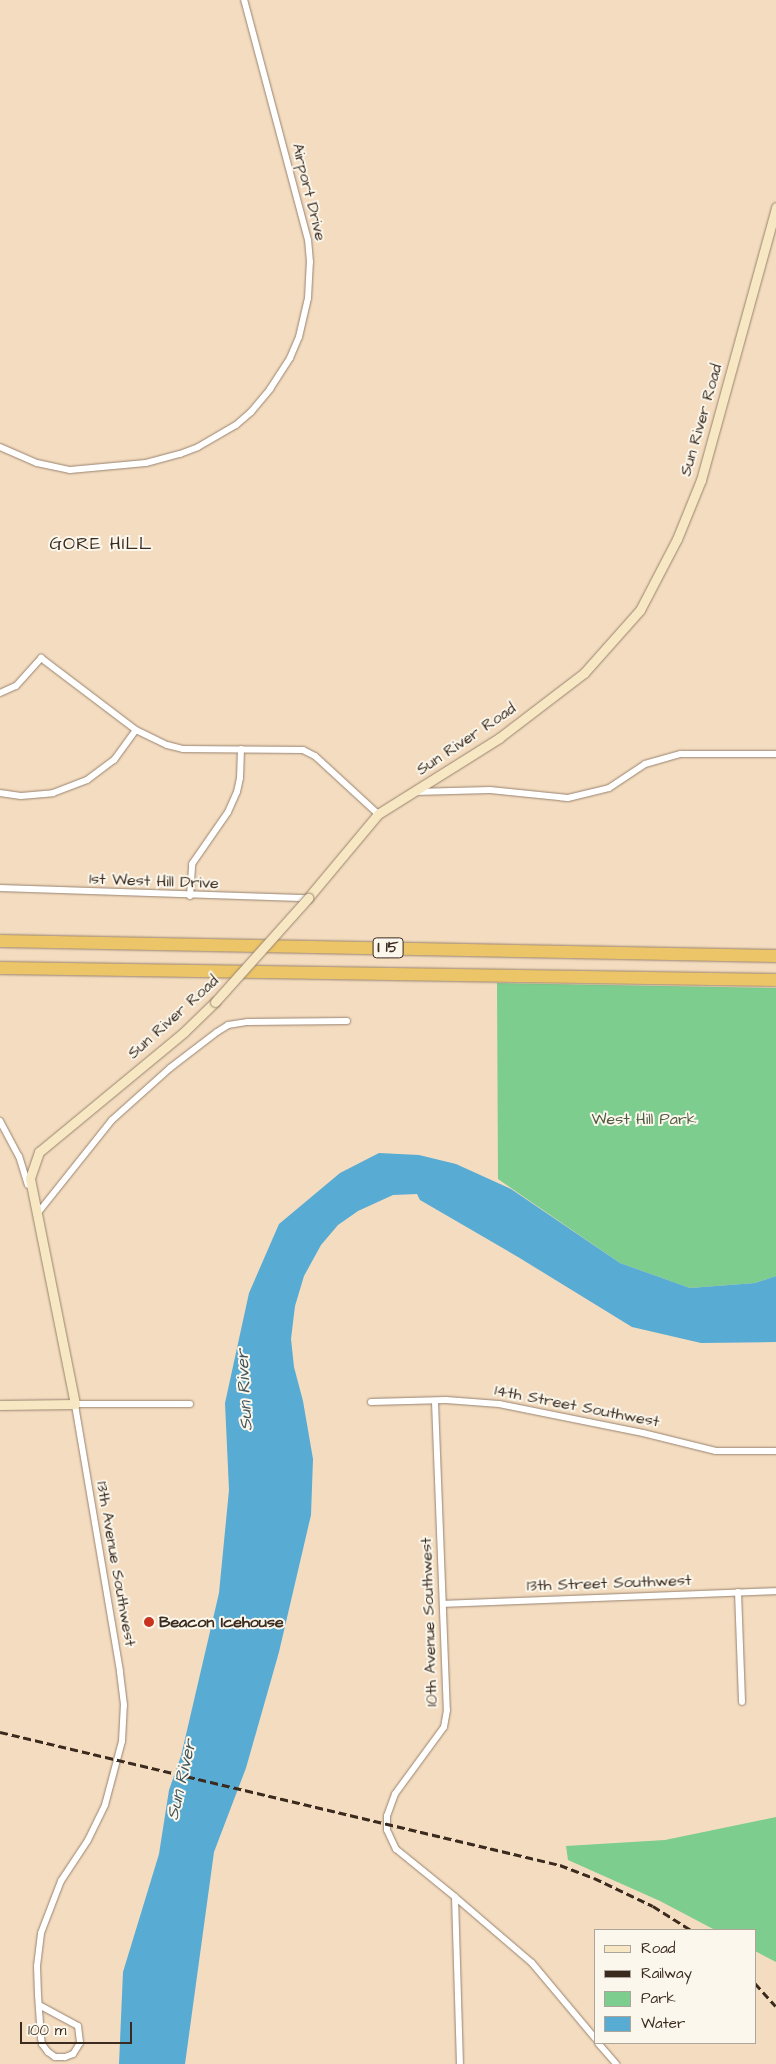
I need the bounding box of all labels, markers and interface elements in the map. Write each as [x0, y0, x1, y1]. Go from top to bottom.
street label: Airport Drive [288, 141, 330, 243]
street label: Sun River Road [676, 362, 726, 478]
district label: GORE HILL [48, 533, 154, 555]
street label: Sun River Road [413, 699, 519, 779]
street label: 1st West Hill Drive [89, 869, 219, 893]
road number: I 15 [372, 936, 404, 960]
street label: Sun River Road [124, 971, 222, 1063]
park label: West Hill Park [591, 1109, 697, 1129]
water label: Sun River [232, 1349, 258, 1431]
street label: 14th Street Southwest [493, 1381, 661, 1431]
street label: 13th Avenue Southwest [92, 1480, 140, 1648]
street label: 10th Avenue Southwest [416, 1537, 442, 1707]
street label: 13th Street Southwest [526, 1571, 692, 1595]
place label: Beacon Icehouse [159, 1612, 284, 1632]
marker: Beacon Icehouse [143, 1616, 155, 1628]
water label: Sun River [162, 1738, 202, 1822]
legend [594, 1929, 756, 2044]
text: Road [641, 1938, 675, 1959]
text: Railway [641, 1963, 692, 1984]
text: Park [641, 1988, 676, 2009]
scale bar [22, 2012, 135, 2044]
text: Water [641, 2013, 685, 2034]
text: 100 m [28, 2020, 67, 2041]

